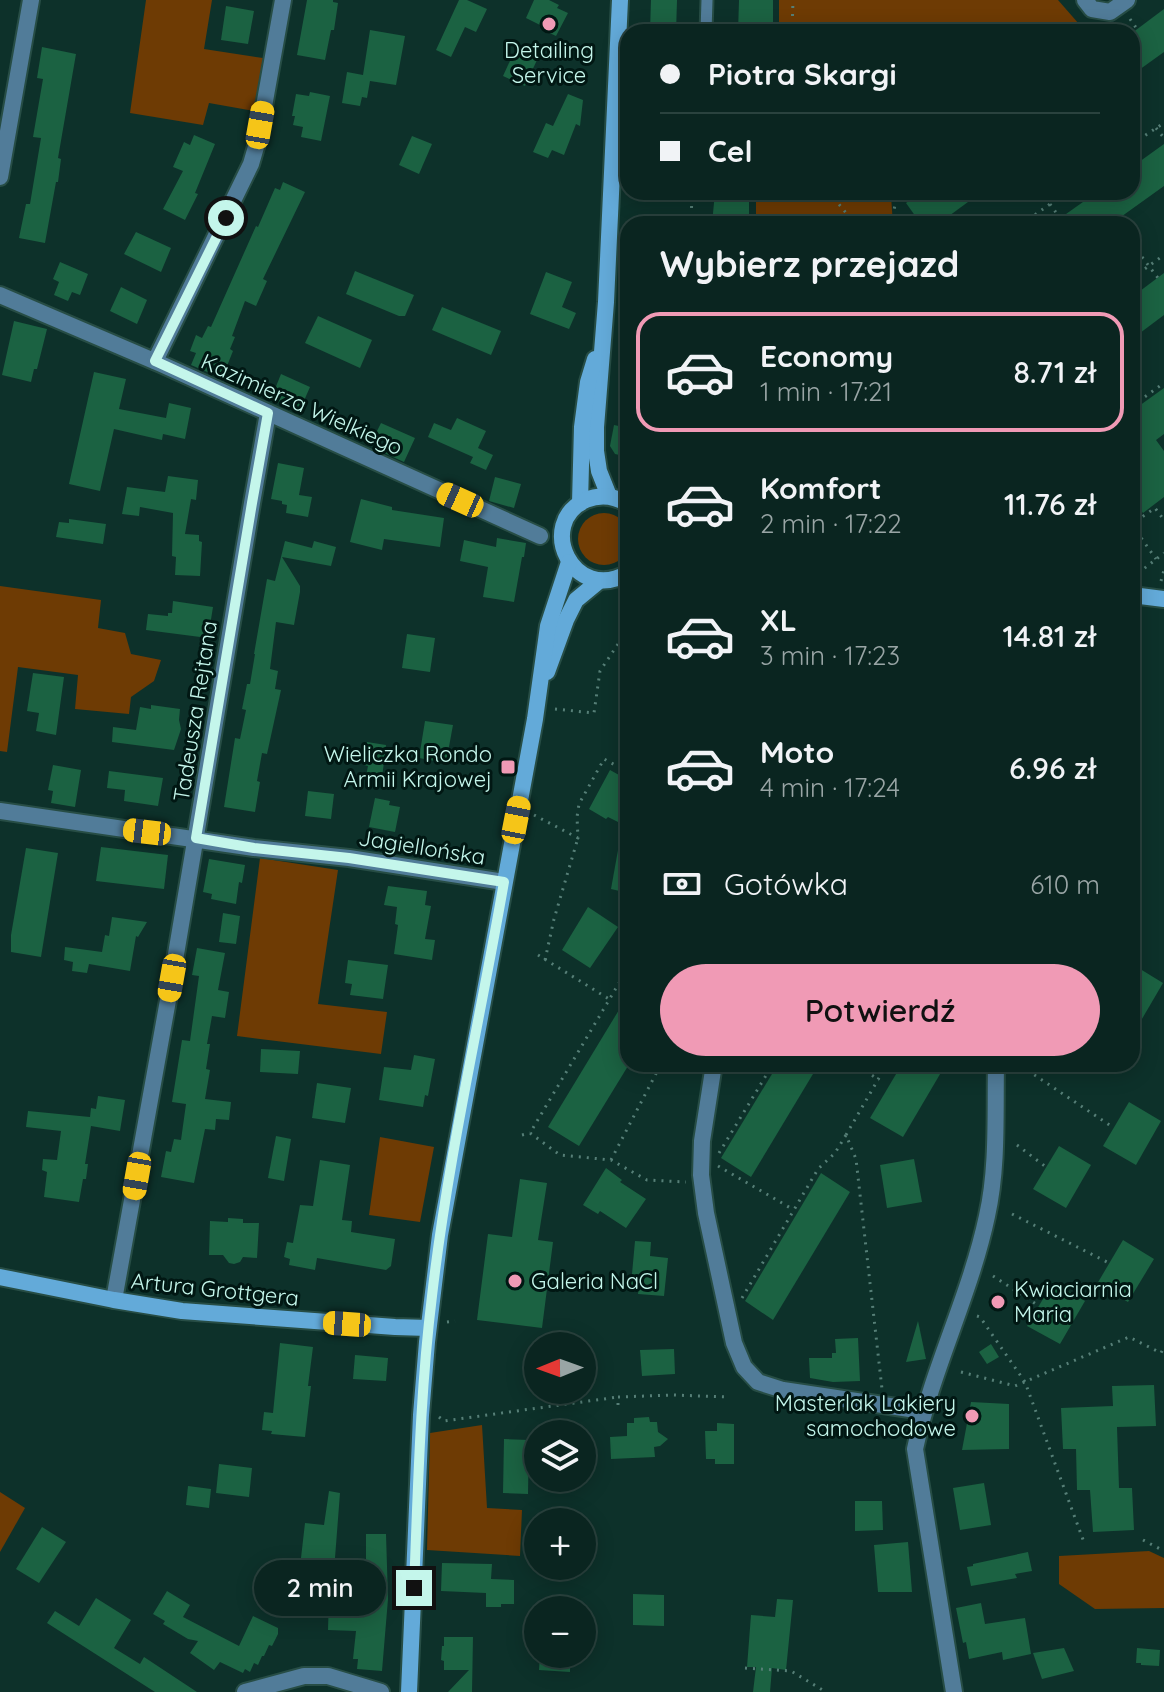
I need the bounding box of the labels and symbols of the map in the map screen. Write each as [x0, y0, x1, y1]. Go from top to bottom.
marker: Detailing Service [540, 15, 558, 33]
place label: Detailing Service [504, 36, 594, 89]
car [244, 99, 276, 151]
route start [208, 200, 244, 236]
street label: Kazimierza Wielkiego [197, 347, 407, 461]
car [433, 479, 487, 521]
street label: Tadeusza Rejtana [167, 619, 223, 803]
place label: Wieliczka Rondo Armii Krajowej [324, 740, 492, 793]
marker: Wieliczka Rondo Armii Krajowej [499, 758, 517, 776]
car [500, 794, 532, 846]
car [122, 817, 172, 847]
street label: Jagiellońska [357, 823, 487, 871]
car [156, 952, 188, 1004]
car [121, 1150, 153, 1202]
street label: Artura Grottgera [130, 1266, 300, 1312]
place label: Galeria NaCl [531, 1267, 658, 1295]
marker: Galeria NaCl [506, 1272, 524, 1290]
place label: Kwiaciarnia Maria [1014, 1275, 1132, 1328]
marker: Kwiaciarnia Maria [989, 1293, 1007, 1311]
car [322, 1310, 372, 1338]
north arrow [524, 1332, 596, 1404]
place label: Masterlak Lakiery samochodowe [775, 1389, 956, 1442]
marker: Masterlak Lakiery samochodowe [963, 1407, 981, 1425]
callout: 2 min [254, 1560, 386, 1616]
route end [396, 1570, 432, 1606]

